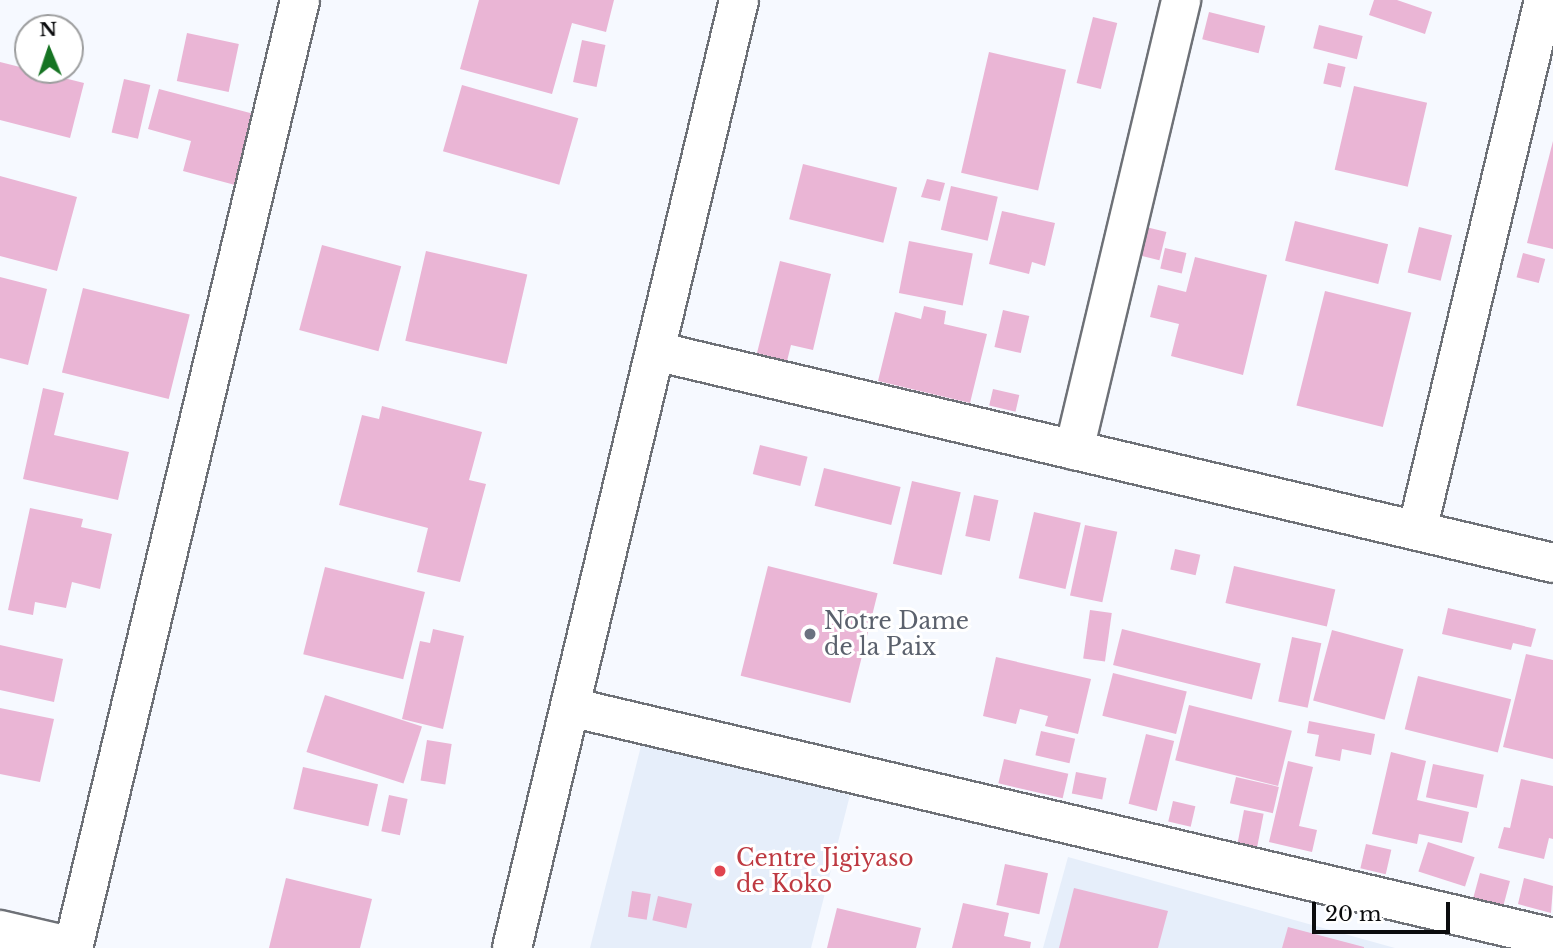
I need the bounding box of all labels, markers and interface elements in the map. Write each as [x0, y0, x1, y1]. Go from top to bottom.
north arrow [14, 14, 84, 84]
text: N [39, 18, 58, 41]
place label: Notre Dame de la Paix [824, 607, 969, 661]
marker: Notre Dame de la Paix [802, 626, 818, 642]
place label: Centre Jigiyaso de Koko [736, 844, 913, 898]
marker: Centre Jigiyaso de Koko [710, 861, 730, 881]
scale bar [1315, 888, 1453, 932]
text: 20 m [1325, 901, 1382, 927]

